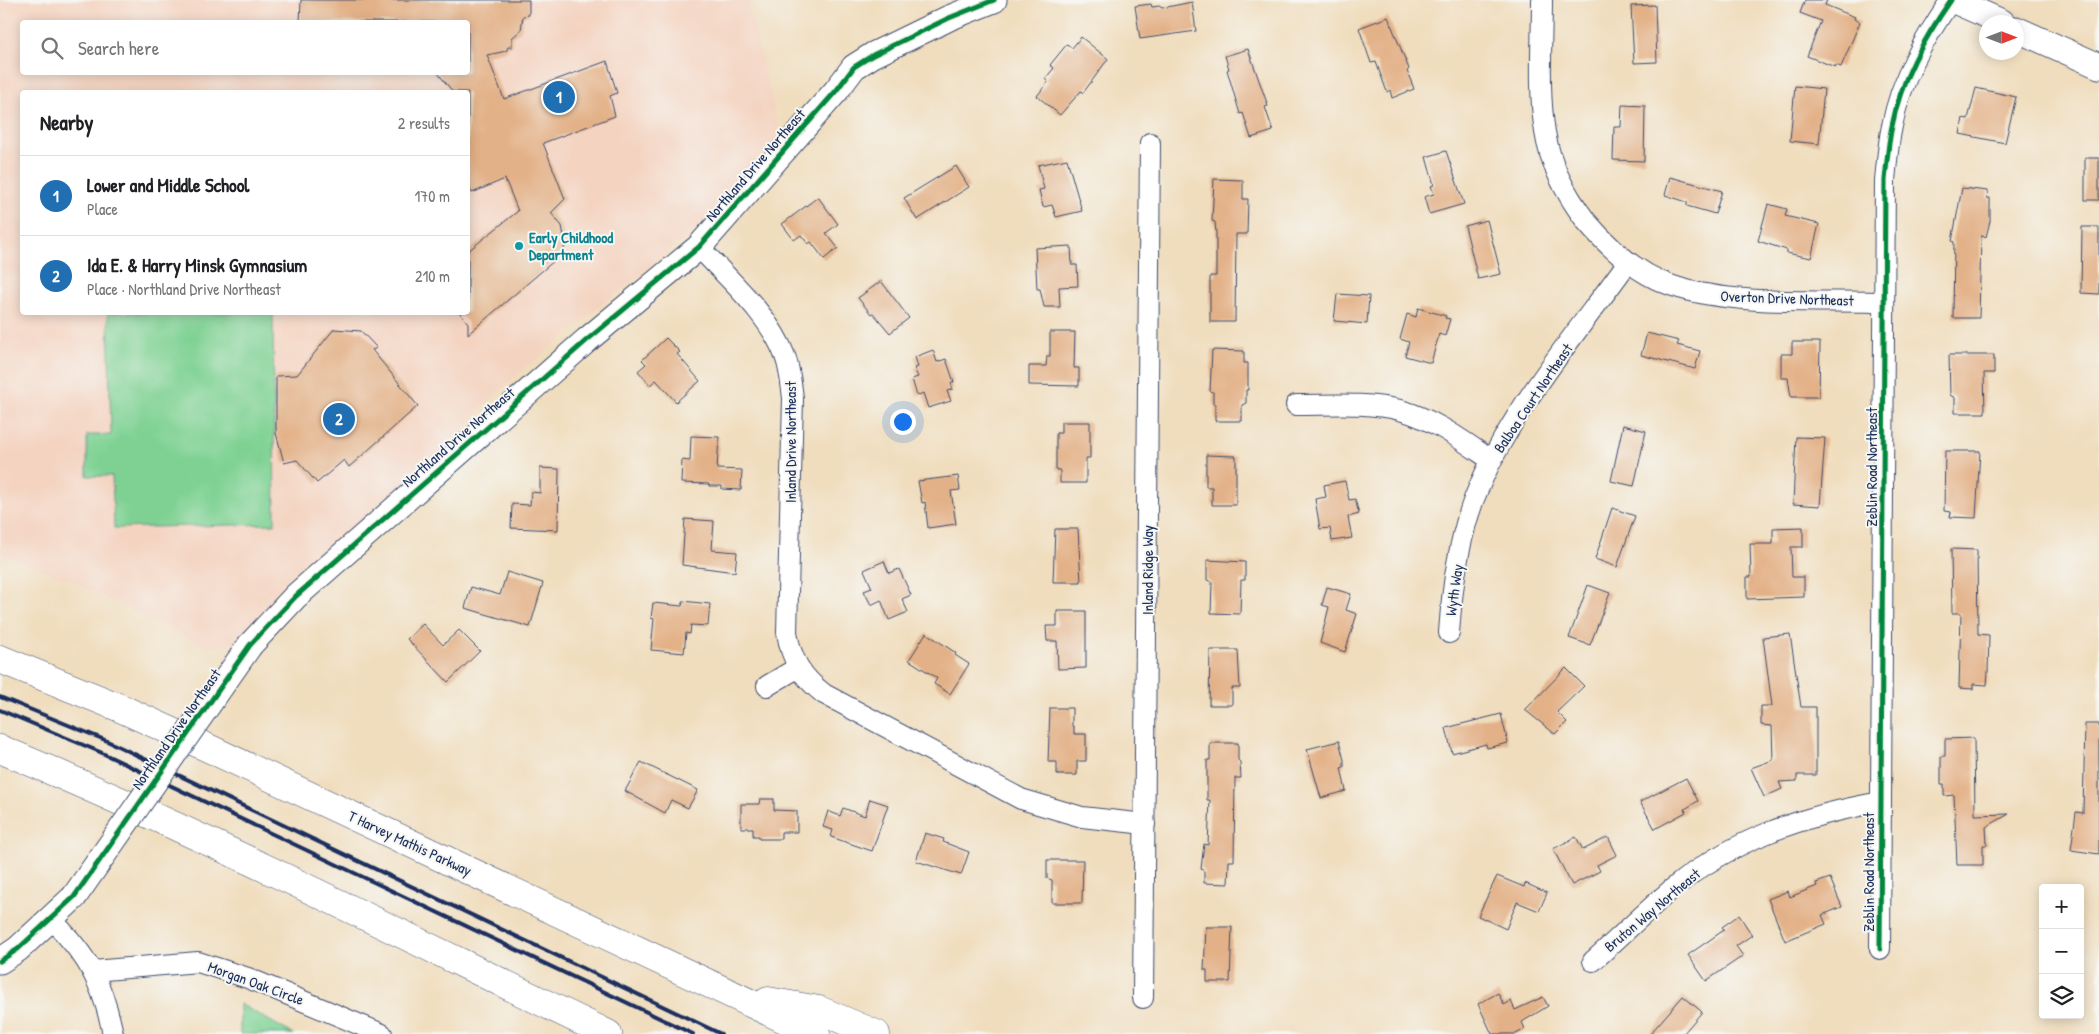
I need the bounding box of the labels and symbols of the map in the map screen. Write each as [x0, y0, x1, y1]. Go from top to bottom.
north arrow [1979, 15, 2024, 60]
pin: 1 [543, 78, 575, 116]
street label: Northland Drive Northeast [700, 104, 810, 226]
place label: Early Childhood Department [529, 227, 613, 266]
marker: Early Childhood Department [513, 240, 525, 252]
street label: Overton Drive Northeast [1720, 285, 1855, 311]
street label: Balboa Court Northeast [1489, 338, 1578, 457]
street label: Inland Drive Northeast [780, 380, 801, 503]
street label: Northland Drive Northeast [397, 382, 519, 492]
pin: 2 [323, 400, 355, 438]
street label: Zeblin Road Northeast [1861, 406, 1882, 527]
your location [890, 409, 916, 435]
street label: Inland Ridge Way [1137, 525, 1158, 615]
street label: Wyth Way [1440, 563, 1468, 617]
street label: Northland Drive Northeast [126, 664, 226, 794]
street label: T Harvey Mathis Parkway [345, 805, 475, 881]
street label: Zeblin Road Northeast [1858, 811, 1879, 932]
street label: Bruton Way Northeast [1599, 863, 1705, 957]
street label: Morgan Oak Circle [205, 956, 307, 1010]

